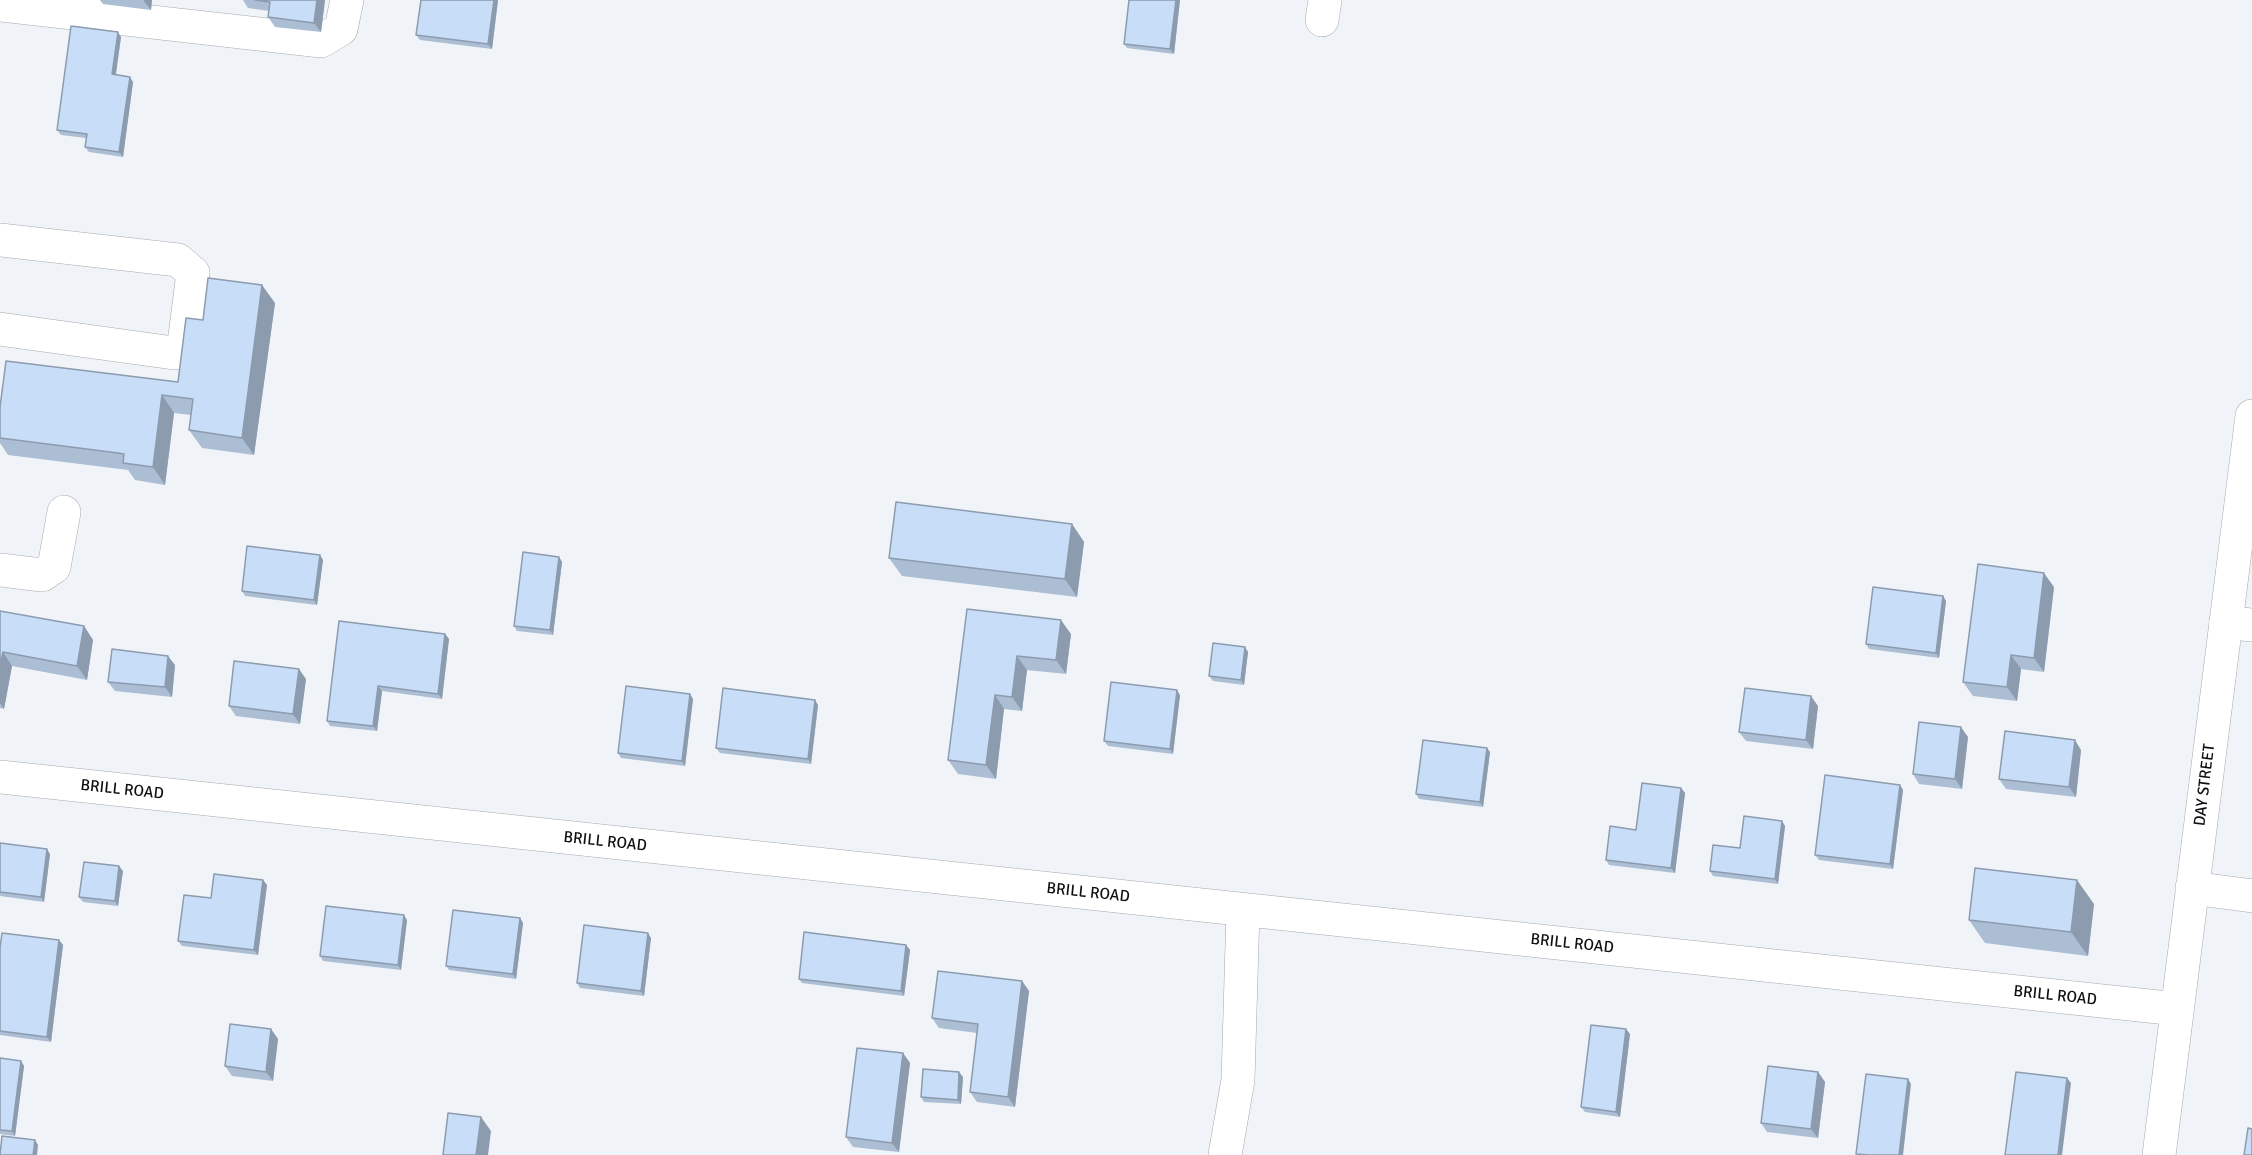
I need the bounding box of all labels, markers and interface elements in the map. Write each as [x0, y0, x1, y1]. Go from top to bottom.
street label: DAY STREET [2190, 743, 2220, 827]
street label: BRILL ROAD [79, 776, 165, 804]
street label: BRILL ROAD [562, 828, 648, 856]
street label: BRILL ROAD [1045, 879, 1131, 907]
street label: BRILL ROAD [1529, 930, 1615, 958]
street label: BRILL ROAD [2012, 982, 2098, 1010]

